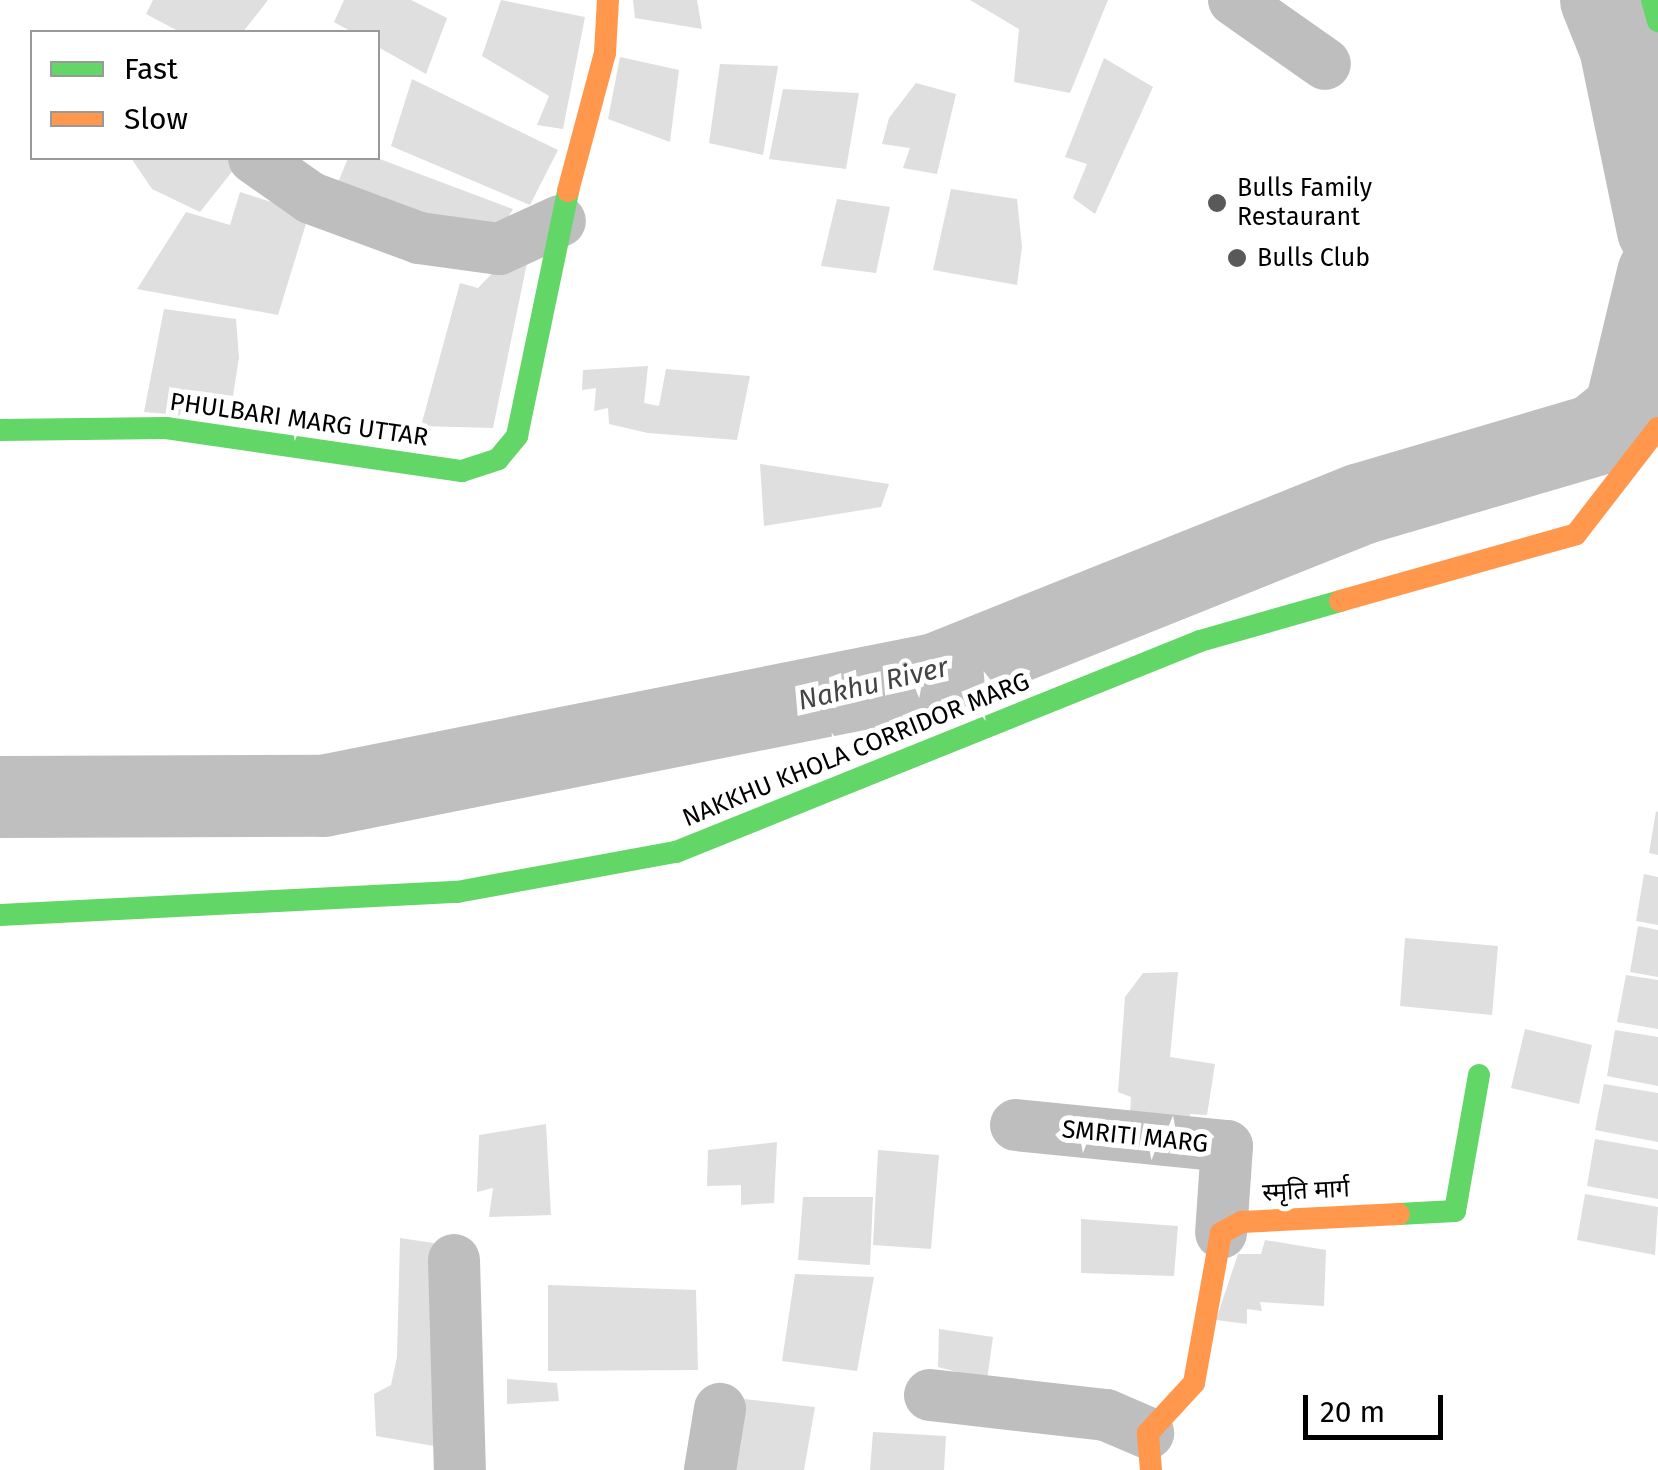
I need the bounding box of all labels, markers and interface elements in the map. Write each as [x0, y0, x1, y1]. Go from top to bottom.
legend [30, 30, 380, 160]
text: Fast [124, 51, 178, 87]
text: Slow [124, 101, 188, 137]
place label: Bulls Family Restaurant [1237, 174, 1372, 233]
marker: Bulls Family Restaurant [1206, 192, 1228, 214]
place label: Bulls Club [1257, 243, 1370, 273]
marker: Bulls Club [1226, 247, 1248, 269]
street label: PHULBARI MARG UTTAR [168, 387, 430, 453]
water label: Nakhu River [795, 650, 951, 718]
street label: NAKKHU KHOLA CORRIDOR MARG [678, 667, 1034, 833]
street label: SMRITI MARG [1060, 1114, 1210, 1160]
street label: स्मृति मार्ग [1262, 1174, 1350, 1208]
scale bar [1308, 1375, 1448, 1437]
text: 20 m [1320, 1394, 1385, 1430]

